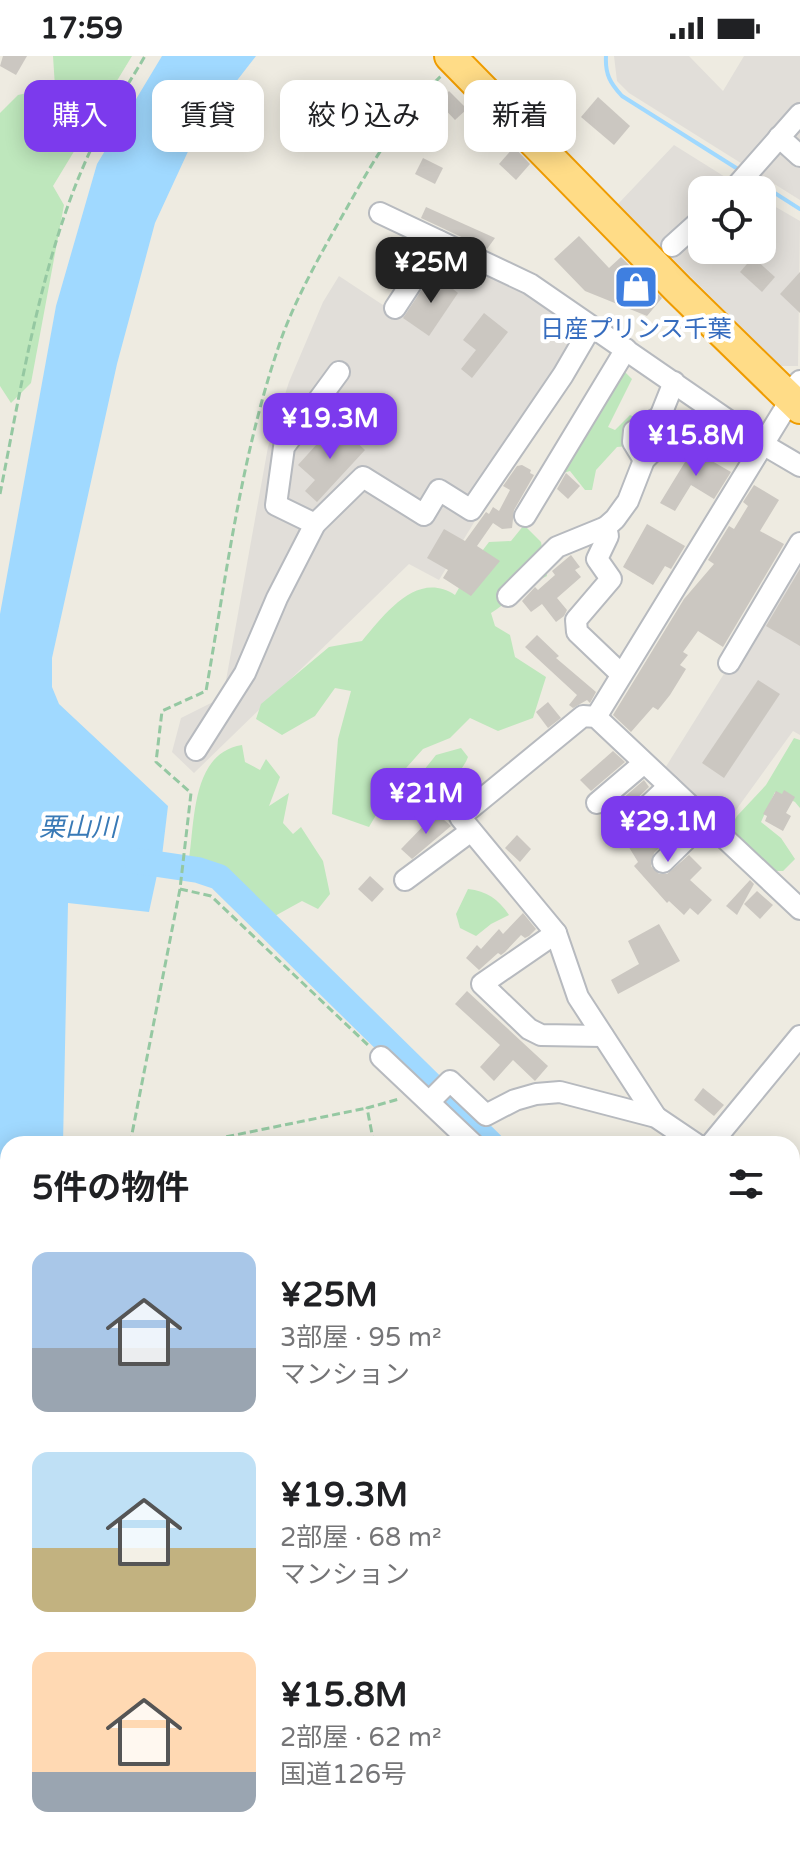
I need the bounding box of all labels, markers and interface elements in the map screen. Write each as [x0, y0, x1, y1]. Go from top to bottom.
text: 17:59 [40, 10, 123, 47]
chip: 購入 [24, 80, 136, 152]
chip: 賃貸 [152, 80, 264, 152]
chip: 絞り込み [280, 80, 448, 152]
chip: 新着 [464, 80, 576, 152]
map controls [688, 176, 776, 264]
button: locate [688, 176, 776, 264]
pin: ¥25M [384, 237, 478, 305]
text: ¥25M [394, 247, 468, 278]
shop icon: 日産プリンス千葉 [612, 263, 660, 311]
place label: 日産プリンス千葉 [540, 315, 732, 344]
pin: ¥19.3M [265, 393, 395, 461]
text: ¥19.3M [281, 403, 379, 434]
pin: ¥15.8M [631, 410, 761, 478]
text: ¥15.8M [647, 420, 745, 451]
pin: ¥21M [379, 768, 473, 836]
text: ¥21M [389, 778, 463, 809]
pin: ¥29.1M [603, 796, 733, 864]
text: ¥29.1M [619, 806, 717, 837]
water label: 栗山川 [39, 812, 120, 843]
icon: filters [724, 1162, 768, 1206]
text: 5件の物件 [32, 1168, 189, 1209]
text: ¥25M [280, 1275, 378, 1316]
icon: home [96, 1284, 192, 1380]
text: 3部屋 · 95 m² [280, 1322, 442, 1353]
text: マンション [280, 1359, 410, 1390]
text: ¥19.3M [280, 1475, 408, 1516]
icon: home [96, 1484, 192, 1580]
text: 2部屋 · 68 m² [280, 1522, 442, 1553]
text: マンション [280, 1559, 410, 1590]
text: ¥15.8M [280, 1675, 408, 1716]
icon: home [96, 1684, 192, 1780]
text: 2部屋 · 62 m² [280, 1722, 442, 1753]
text: 国道126号 [280, 1759, 407, 1790]

